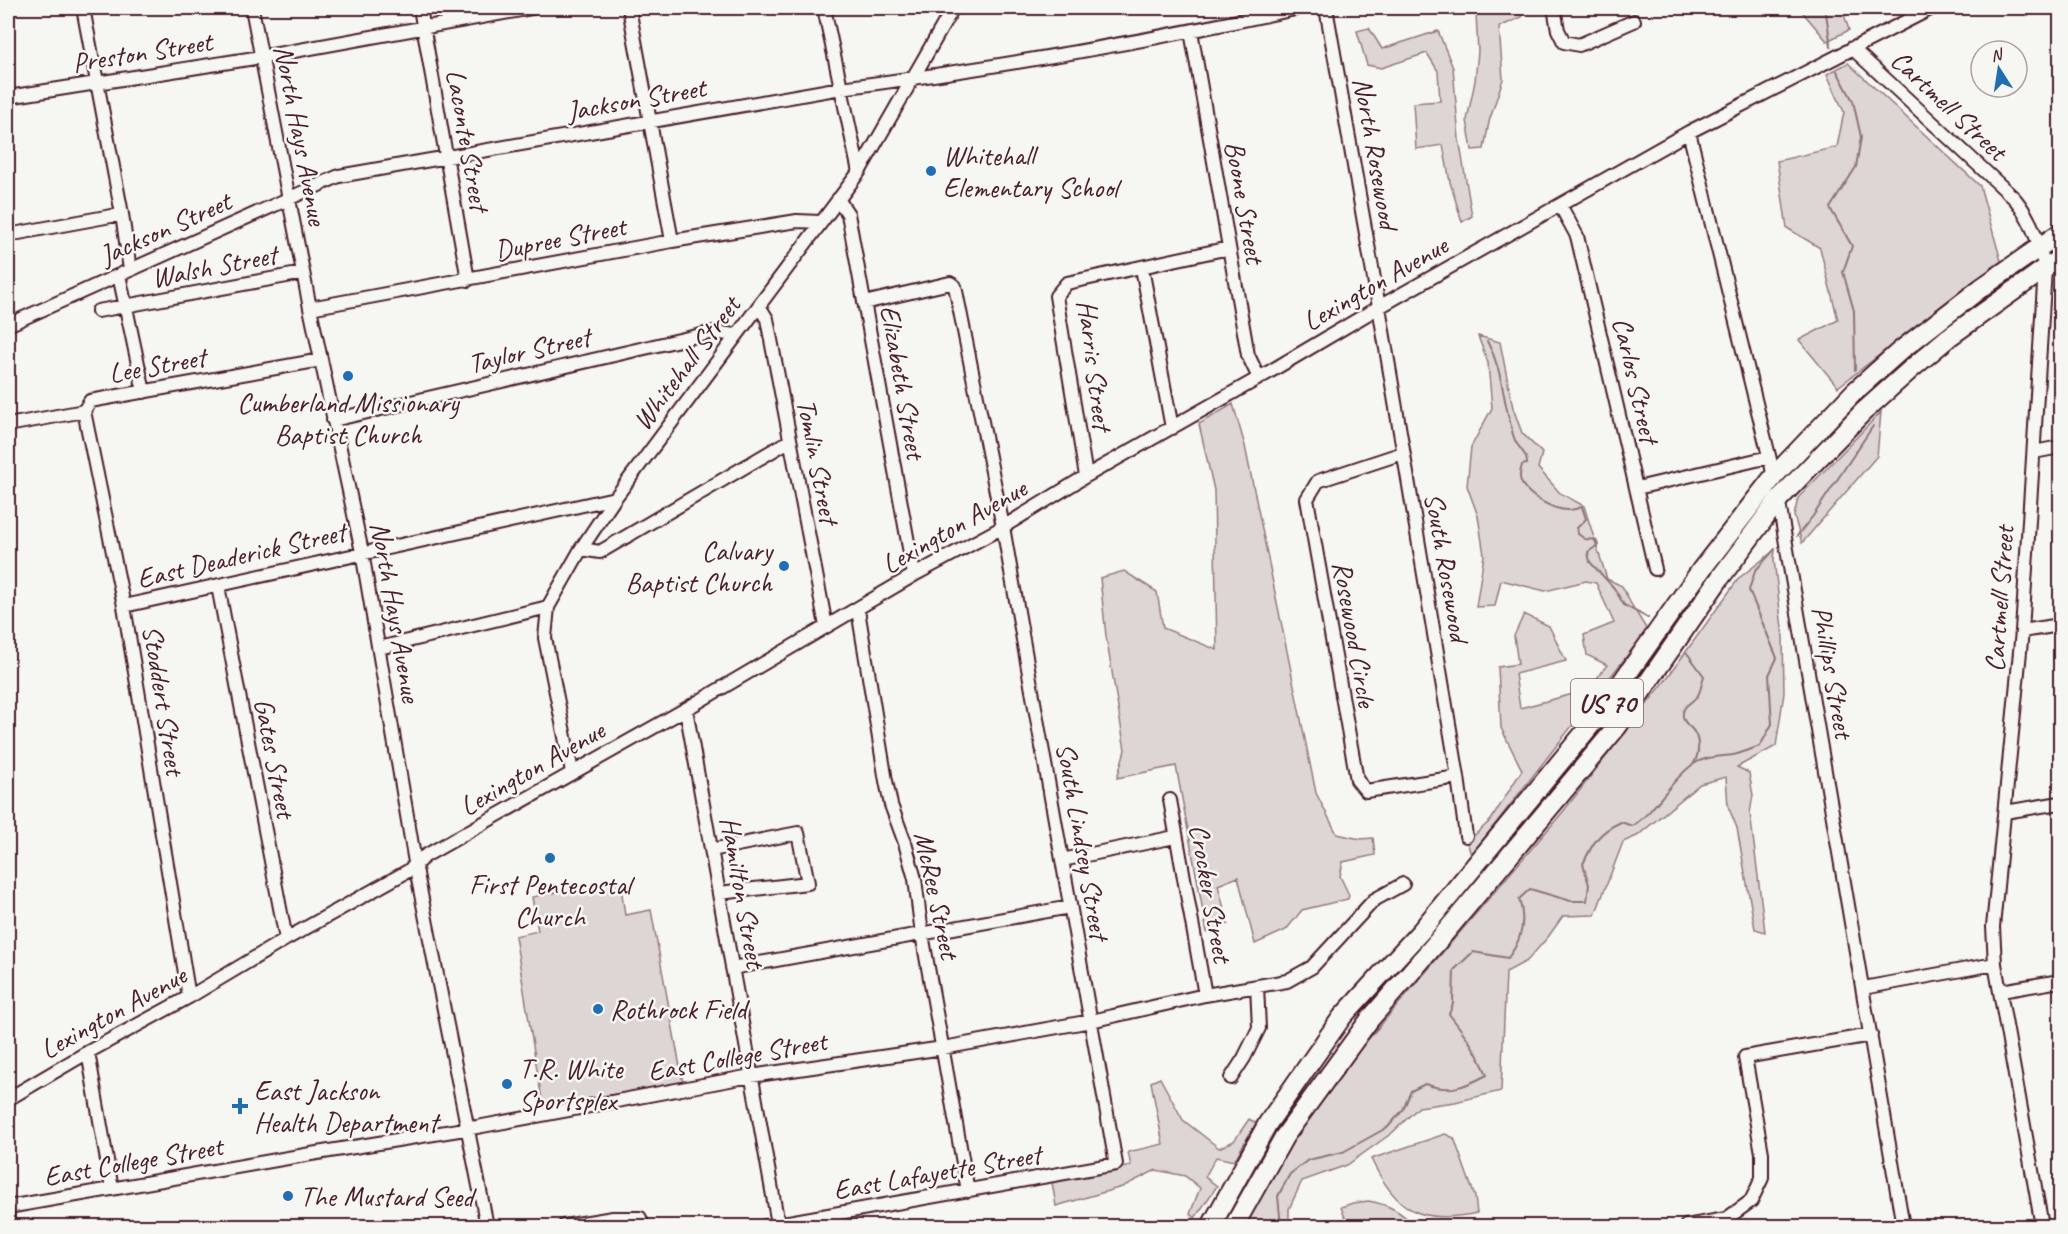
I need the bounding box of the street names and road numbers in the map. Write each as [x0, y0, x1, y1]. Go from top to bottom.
street label: Preston Street [70, 23, 217, 80]
street label: North Hays Avenue [266, 42, 336, 230]
street label: Cartmell Street [1884, 42, 2016, 170]
street label: Laconte Street [438, 67, 498, 217]
street label: Jackson Street [562, 69, 711, 129]
street label: North Rosewood [1345, 75, 1407, 235]
street label: Boone Street [1217, 138, 1273, 268]
street label: Jackson Street [92, 182, 239, 273]
street label: Dupree Street [492, 208, 631, 268]
street label: Lexington Avenue [1296, 227, 1455, 339]
street label: Walsh Street [149, 236, 283, 295]
street label: Whitehall Street [624, 287, 749, 437]
street label: Harris Street [1070, 298, 1121, 436]
street label: Elizabeth Street [872, 302, 934, 464]
street label: Carlos Street [1605, 314, 1668, 450]
street label: Taylor Street [465, 318, 597, 381]
street label: Lee Street [106, 339, 212, 391]
street label: Tomlin Street [789, 396, 848, 530]
street label: Lexington Avenue [875, 470, 1034, 582]
street label: South Rosewood [1417, 490, 1478, 648]
street label: East Deaderick Street [133, 513, 352, 596]
street label: North Hays Avenue [363, 519, 429, 707]
street label: Cartmell Street [1976, 522, 2022, 673]
street label: Rosewood Circle [1325, 558, 1385, 712]
street label: Phillips Street [1804, 603, 1862, 743]
street label: Stoddert Street [135, 623, 194, 780]
road number: US 70 [1571, 679, 1643, 727]
street label: Gates Street [246, 695, 304, 823]
street label: Lexington Avenue [453, 712, 612, 824]
street label: South Lindsey Street [1048, 740, 1118, 946]
street label: Hamilton Street [713, 814, 774, 973]
street label: Crocker Street [1182, 821, 1241, 967]
street label: McRee Street [906, 828, 968, 964]
street label: Lexington Avenue [34, 957, 194, 1066]
street label: East College Street [645, 1023, 832, 1089]
street label: East College Street [41, 1128, 228, 1194]
street label: East Lafayette Street [831, 1136, 1047, 1207]

